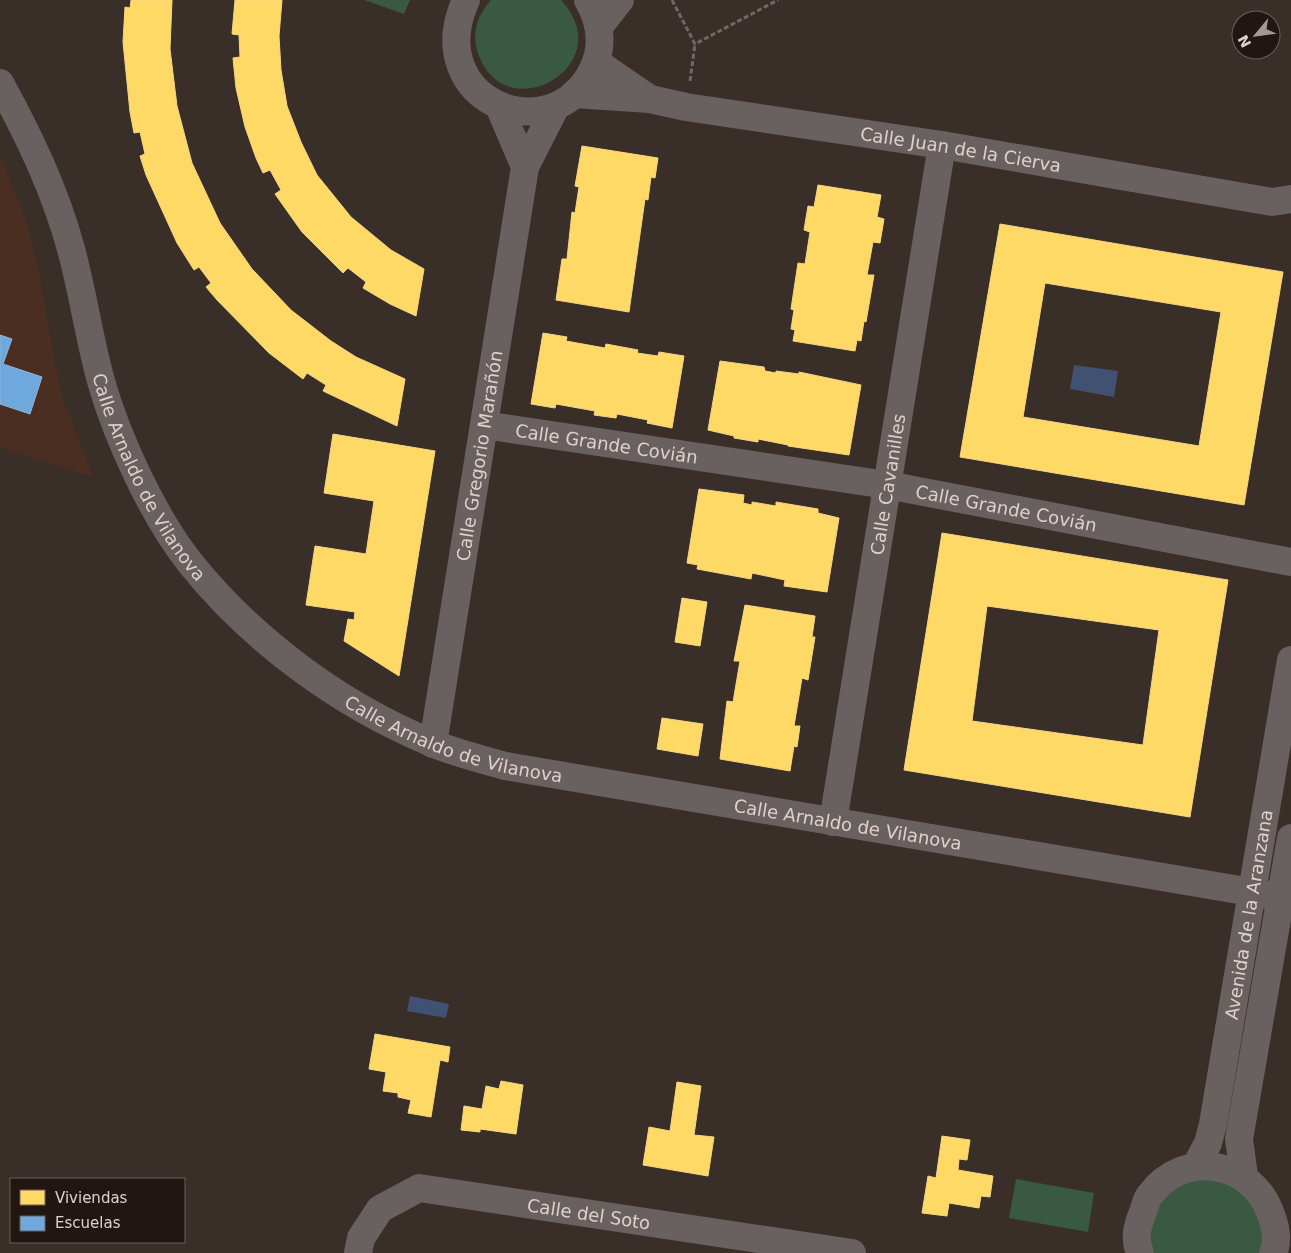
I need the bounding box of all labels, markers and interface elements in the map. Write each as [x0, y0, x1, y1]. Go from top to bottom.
north arrow [1231, 10, 1281, 60]
text: N [1235, 32, 1254, 50]
street label: Calle Juan de la Cierva [859, 123, 1063, 176]
street label: Calle Gregorio Marañón [452, 349, 506, 562]
street label: Calle Arnaldo de Vilanova [89, 371, 211, 585]
street label: Calle Cavanilles [866, 412, 909, 556]
street label: Calle Grande Covián [514, 419, 699, 467]
street label: Calle Grande Covián [914, 480, 1099, 535]
street label: Calle Arnaldo de Vilanova [341, 690, 564, 786]
street label: Calle Arnaldo de Vilanova [732, 794, 964, 853]
street label: Avenida de la Aranzana [1220, 808, 1276, 1021]
legend [10, 1178, 185, 1243]
text: Viviendas [55, 1189, 128, 1207]
street label: Calle del Soto [526, 1194, 652, 1233]
text: Escuelas [55, 1214, 121, 1232]

